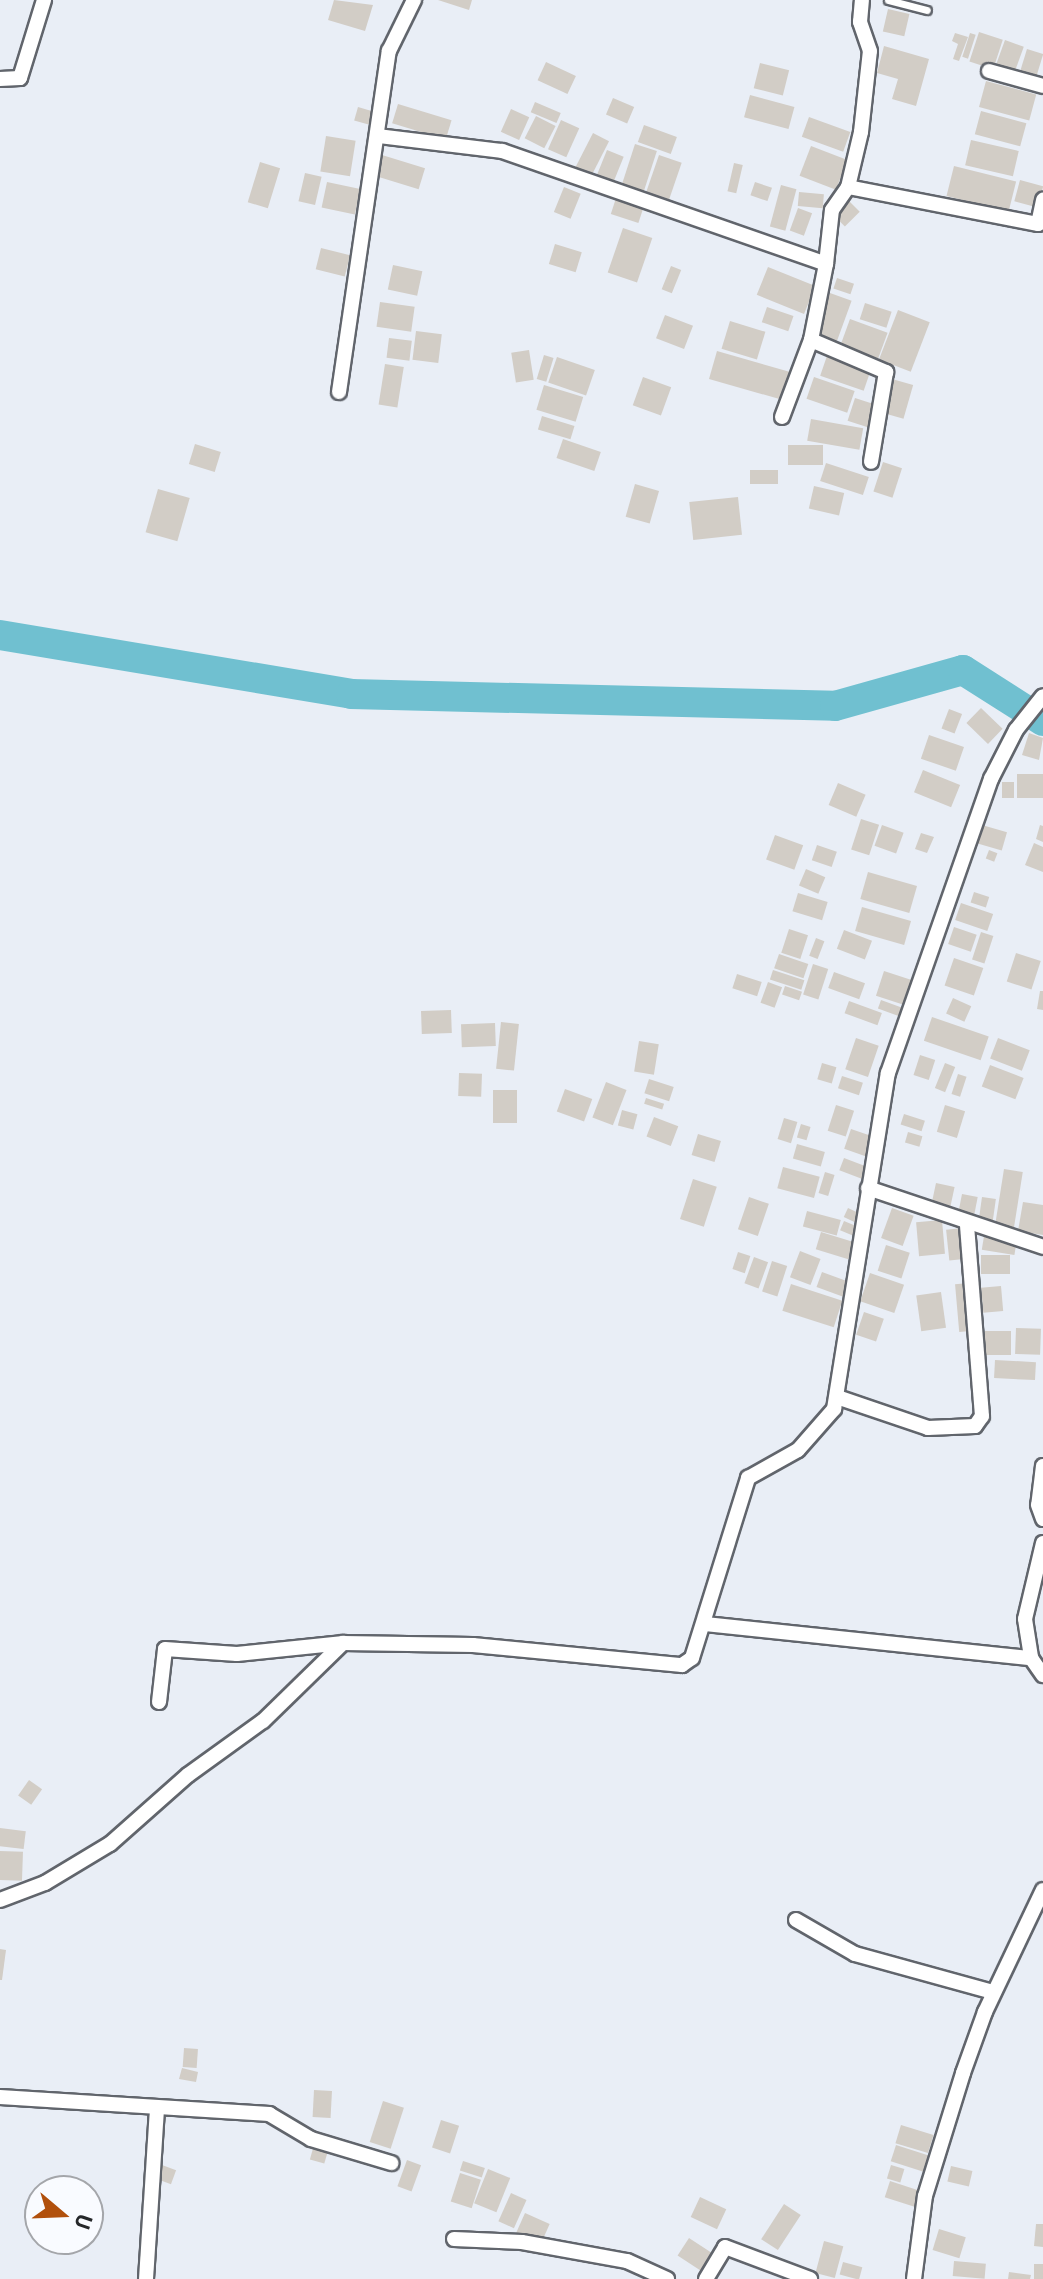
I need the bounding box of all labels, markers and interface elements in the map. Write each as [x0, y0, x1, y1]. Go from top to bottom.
north arrow [24, 2175, 104, 2255]
text: U [70, 2211, 99, 2233]

